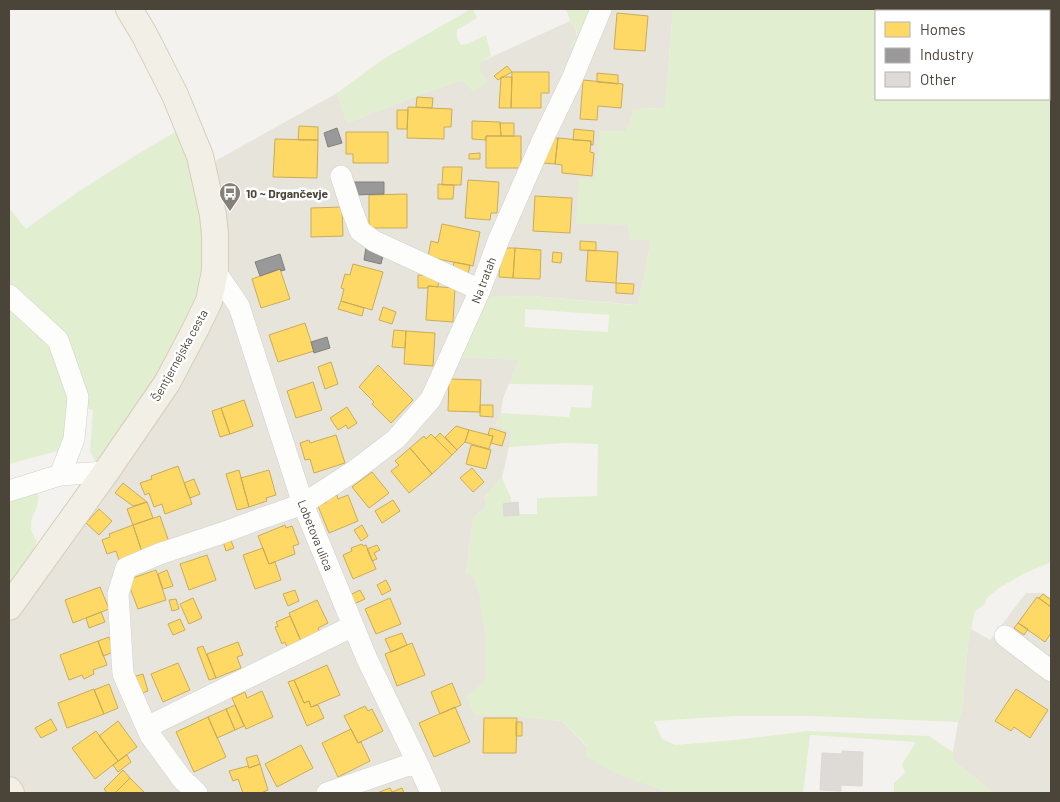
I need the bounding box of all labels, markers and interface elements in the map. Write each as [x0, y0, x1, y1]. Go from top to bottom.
legend [875, 10, 1050, 100]
text: Homes [920, 20, 965, 38]
text: Industry [920, 45, 974, 63]
text: Other [920, 70, 957, 88]
bus stop icon: 10 ~ Drgančevje [218, 181, 242, 212]
place label: 10 ~ Drgančevje [246, 186, 328, 200]
street label: Na tratah [468, 255, 498, 305]
street label: Šentjernejska cesta [148, 307, 210, 403]
street label: Lobetova ulica [295, 497, 337, 573]

